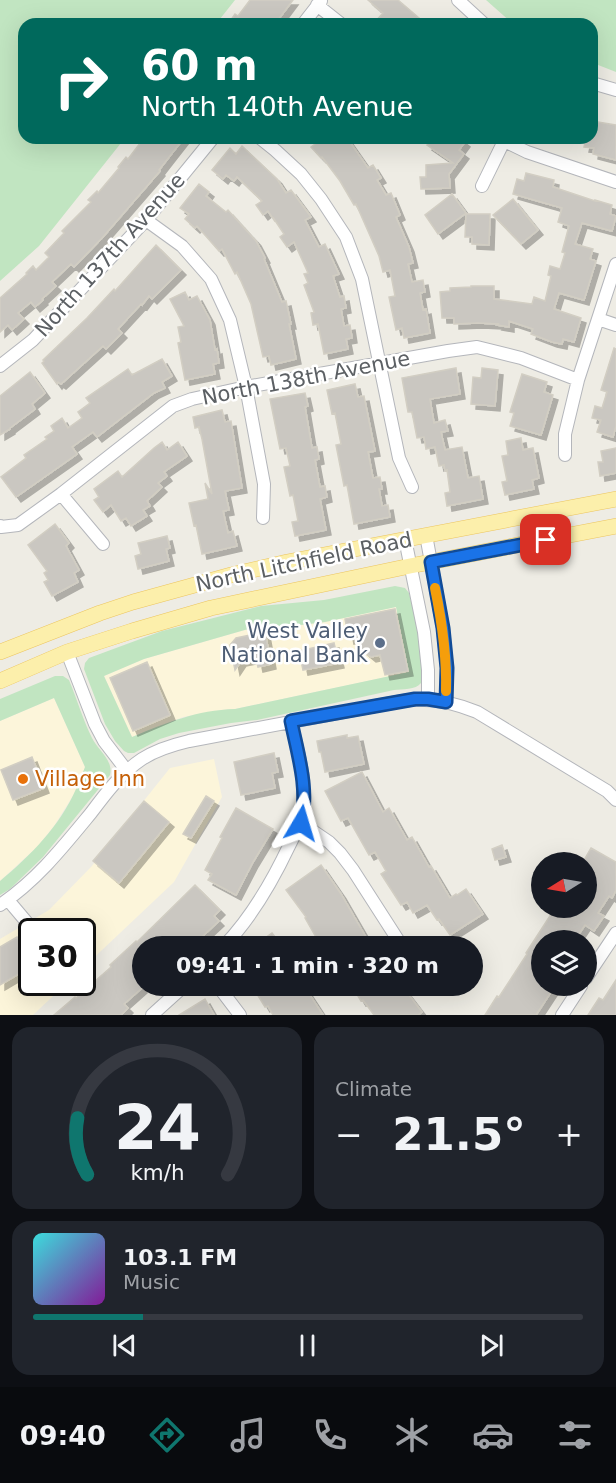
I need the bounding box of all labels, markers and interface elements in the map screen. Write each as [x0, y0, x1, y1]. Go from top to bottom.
text: 60 m [141, 41, 258, 90]
icon: right [42, 42, 120, 120]
text: North 140th Avenue [141, 91, 413, 122]
street label: North 137th Avenue [30, 168, 190, 342]
street label: North 138th Avenue [200, 346, 412, 410]
pin [520, 514, 571, 565]
icon: arrive [529, 523, 562, 556]
street label: North Litchfield Road [194, 527, 414, 597]
place label: West Valley National Bank [221, 619, 369, 667]
marker: West Valley National Bank [373, 636, 387, 650]
place label: Village Inn [35, 767, 145, 791]
marker: Village Inn [16, 772, 30, 786]
position arrow [269, 791, 333, 855]
north arrow [531, 852, 597, 918]
map controls [531, 852, 597, 996]
speed limit sign: 30 [18, 918, 96, 996]
button: layers [531, 930, 597, 996]
text: 09:41 · 1 min · 320 m [176, 953, 439, 978]
text: Climate [335, 1077, 412, 1101]
text: 24 [114, 1091, 200, 1164]
text: 21.5° [392, 1108, 526, 1161]
text: − [335, 1115, 363, 1154]
text: + [555, 1115, 583, 1154]
text: km/h [130, 1160, 184, 1185]
text: 103.1 FM [123, 1245, 237, 1270]
text: Music [123, 1270, 180, 1294]
icon: previous [108, 1329, 141, 1362]
icon: pause [291, 1329, 324, 1362]
icon: next [475, 1329, 508, 1362]
icon: directions [146, 1414, 188, 1456]
icon: music [227, 1414, 269, 1456]
icon: phone [309, 1414, 351, 1456]
icon: climate [391, 1414, 433, 1456]
icon: car [472, 1414, 514, 1456]
icon: filters [554, 1414, 596, 1456]
text: 09:40 [20, 1420, 106, 1451]

